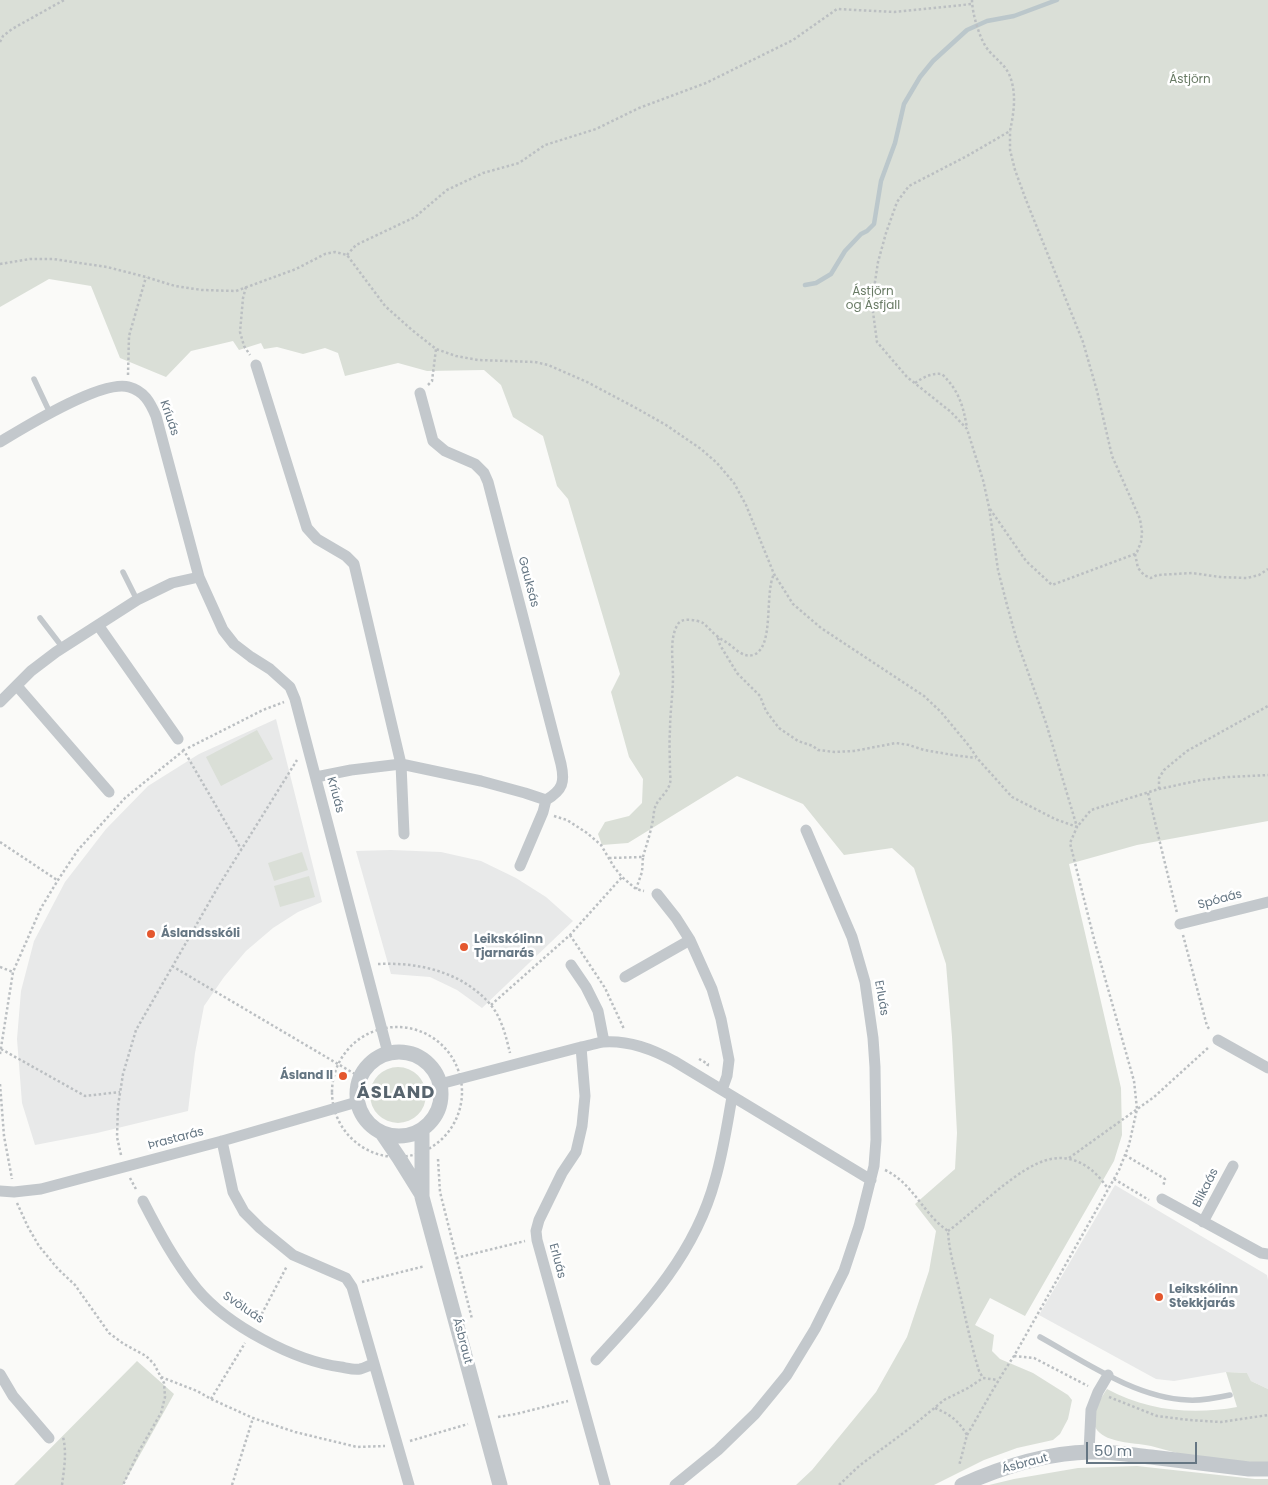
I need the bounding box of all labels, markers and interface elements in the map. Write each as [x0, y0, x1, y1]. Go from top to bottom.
park label: Ástjörn [1169, 73, 1211, 87]
park label: Ástjörn og Ásfjall [846, 285, 900, 313]
street label: Kríuás [156, 398, 182, 438]
street label: Gauksás [514, 555, 542, 609]
street label: Kríuás [323, 775, 347, 815]
street label: Spóaás [1196, 887, 1244, 913]
place label: Áslandsskóli [161, 927, 240, 941]
marker: Áslandsskóli [145, 928, 157, 940]
place label: Leikskólinn Tjarnarás [474, 933, 543, 961]
marker: Leikskólinn Tjarnarás [458, 941, 470, 953]
street label: Erluás [871, 979, 891, 1017]
place label: Ásland II [280, 1069, 333, 1083]
marker: Ásland II [337, 1070, 349, 1082]
district label: ÁSLAND [356, 1082, 436, 1104]
street label: Þrastarás [147, 1125, 205, 1153]
street label: Blikaás [1190, 1166, 1222, 1210]
street label: Erluás [545, 1242, 569, 1280]
place label: Leikskólinn Stekkjarás [1169, 1283, 1238, 1311]
street label: Svöluás [220, 1289, 266, 1327]
marker: Leikskólinn Stekkjarás [1153, 1291, 1165, 1303]
street label: Ásbraut [449, 1316, 475, 1366]
scale bar [1088, 1432, 1199, 1464]
text: 50 m [1094, 1440, 1132, 1461]
street label: Ásbraut [1000, 1451, 1050, 1477]

